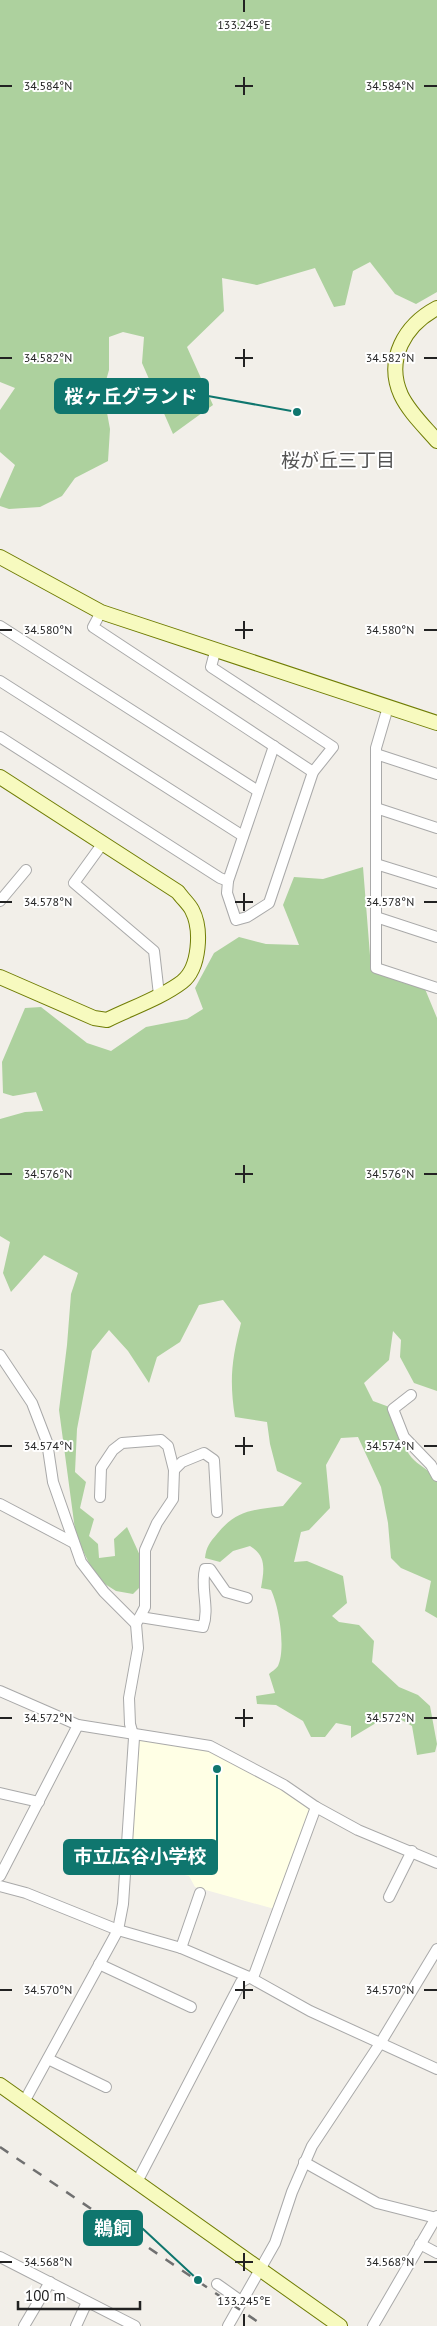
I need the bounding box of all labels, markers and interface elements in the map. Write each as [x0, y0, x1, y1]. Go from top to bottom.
text: 133.245°E [217, 17, 271, 32]
text: 34.584°N [24, 78, 72, 93]
text: 34.584°N [366, 78, 414, 93]
text: 34.582°N [24, 350, 72, 365]
text: 34.582°N [366, 350, 414, 365]
callout: 桜ヶ丘グランド [55, 379, 208, 413]
text: 桜ヶ丘グランド [64, 384, 198, 408]
district label: 桜が丘三丁目 [281, 448, 395, 472]
text: 34.580°N [24, 622, 72, 637]
text: 34.580°N [366, 622, 414, 637]
text: 34.578°N [24, 894, 72, 909]
text: 34.578°N [366, 894, 414, 909]
text: 34.576°N [24, 1166, 72, 1181]
text: 34.576°N [366, 1166, 414, 1181]
text: 34.574°N [24, 1438, 72, 1453]
text: 34.574°N [366, 1438, 414, 1453]
text: 34.572°N [24, 1710, 72, 1725]
text: 34.572°N [366, 1710, 414, 1725]
callout: 市立広谷小学校 [64, 1840, 217, 1874]
text: 市立広谷小学校 [73, 1844, 207, 1868]
text: 34.570°N [24, 1982, 72, 1997]
text: 34.570°N [366, 1982, 414, 1997]
callout: 鵜飼 [84, 2211, 142, 2245]
text: 鵜飼 [94, 2216, 132, 2240]
text: 34.568°N [24, 2254, 72, 2269]
text: 34.568°N [366, 2254, 414, 2269]
scale bar [18, 2278, 140, 2310]
text: 100 m [25, 2286, 66, 2305]
text: 133.245°E [217, 2293, 271, 2308]

